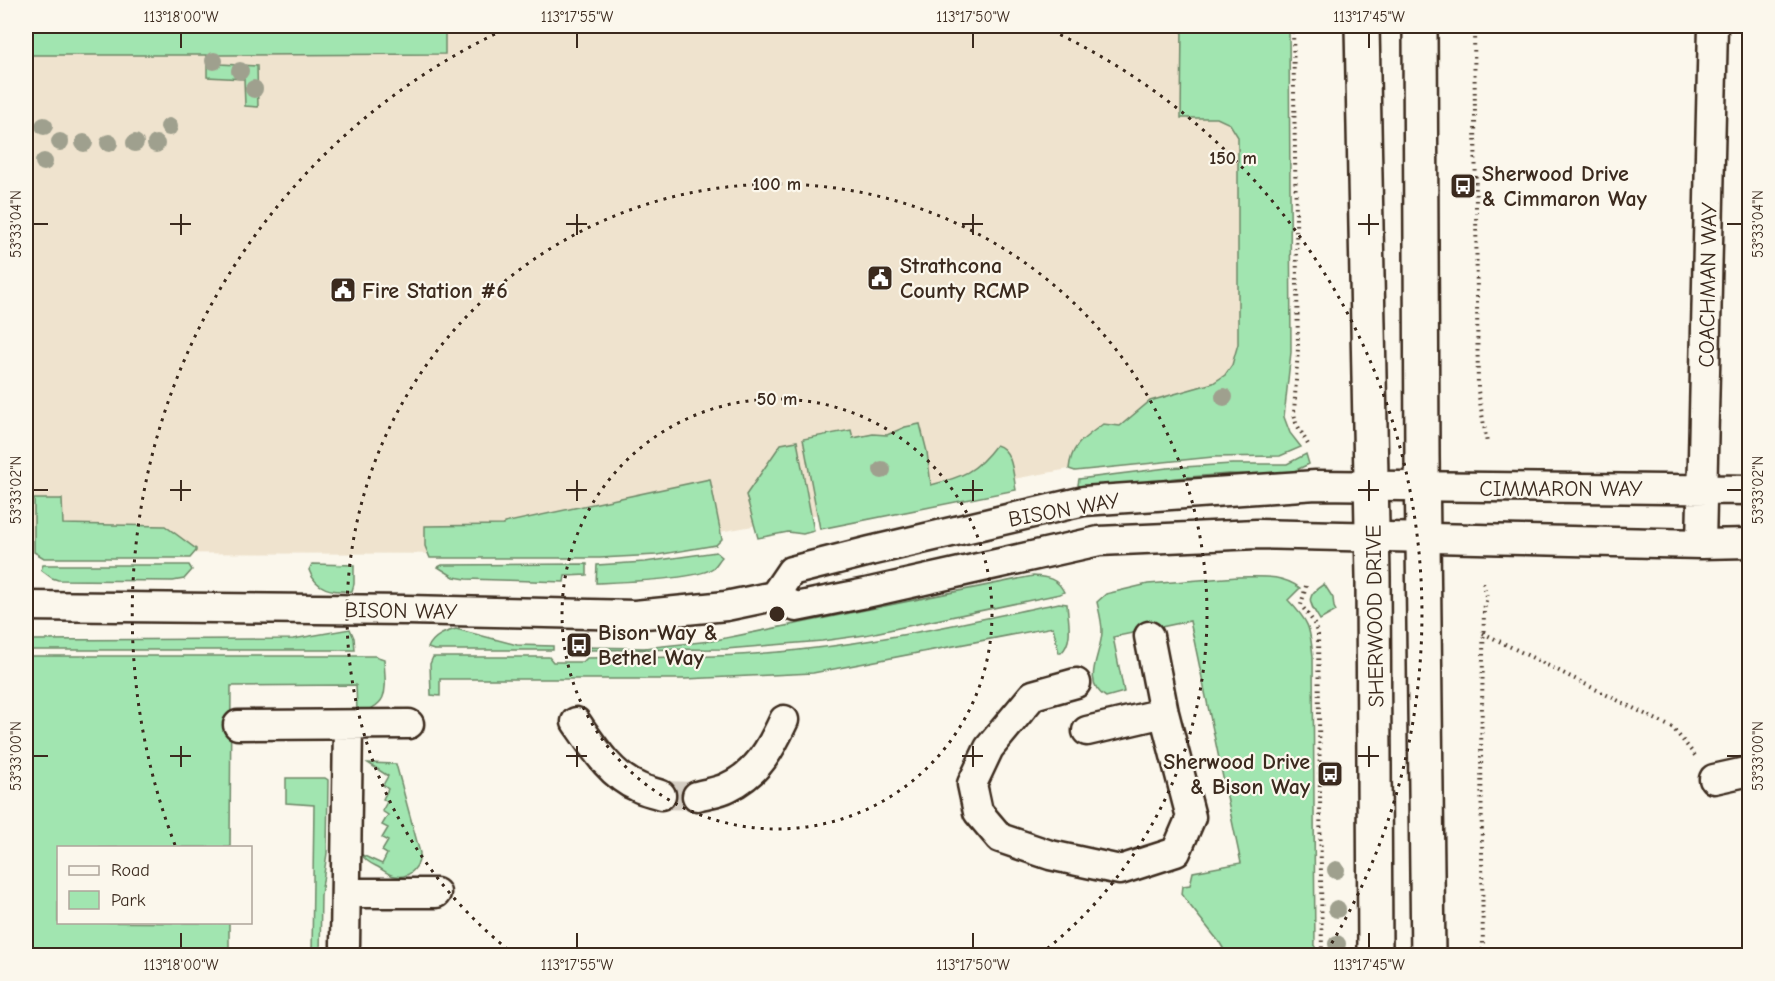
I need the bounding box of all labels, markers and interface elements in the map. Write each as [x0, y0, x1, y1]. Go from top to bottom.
text: 113°18'00"W [143, 8, 219, 26]
text: 113°17'55"W [541, 8, 613, 26]
text: 113°17'50"W [936, 8, 1010, 26]
text: 113°17'45"W [1333, 8, 1405, 26]
text: 150 m [1209, 148, 1257, 169]
place label: Sherwood Drive & Cimmaron Way [1482, 161, 1648, 212]
bus stop icon: Sherwood Drive & Cimmaron Way [1448, 171, 1478, 201]
text: 100 m [753, 174, 801, 195]
text: 53°33'04"N [7, 190, 25, 258]
text: 53°33'04"N [1749, 190, 1767, 258]
street label: COACHMAN WAY [1694, 202, 1722, 368]
place label: Strathcona County RCMP [900, 253, 1029, 304]
public building icon: Strathcona County RCMP [865, 263, 895, 293]
public building icon: Fire Station #6 [328, 275, 358, 305]
place label: Fire Station #6 [362, 278, 508, 304]
text: 50 m [757, 389, 797, 410]
text: 53°33'02"N [7, 456, 25, 524]
text: 53°33'02"N [1749, 456, 1767, 524]
street label: CIMMARON WAY [1479, 476, 1643, 502]
street label: BISON WAY [1006, 487, 1122, 533]
street label: SHERWOOD DRIVE [1360, 524, 1390, 708]
street label: BISON WAY [344, 597, 458, 625]
centre of rings [767, 604, 787, 624]
place label: Bison Way & Bethel Way [598, 620, 718, 671]
bus stop icon: Bison Way & Bethel Way [564, 630, 594, 660]
text: 53°33'00"N [7, 721, 25, 791]
text: 53°33'00"N [1749, 721, 1767, 791]
place label: Sherwood Drive & Bison Way [1163, 749, 1311, 800]
bus stop icon: Sherwood Drive & Bison Way [1315, 759, 1345, 789]
legend [57, 846, 252, 924]
text: Road [111, 860, 150, 881]
text: Park [111, 890, 146, 911]
text: 113°18'00"W [143, 956, 219, 974]
text: 113°17'55"W [541, 956, 613, 974]
text: 113°17'50"W [936, 956, 1010, 974]
text: 113°17'45"W [1333, 956, 1405, 974]

